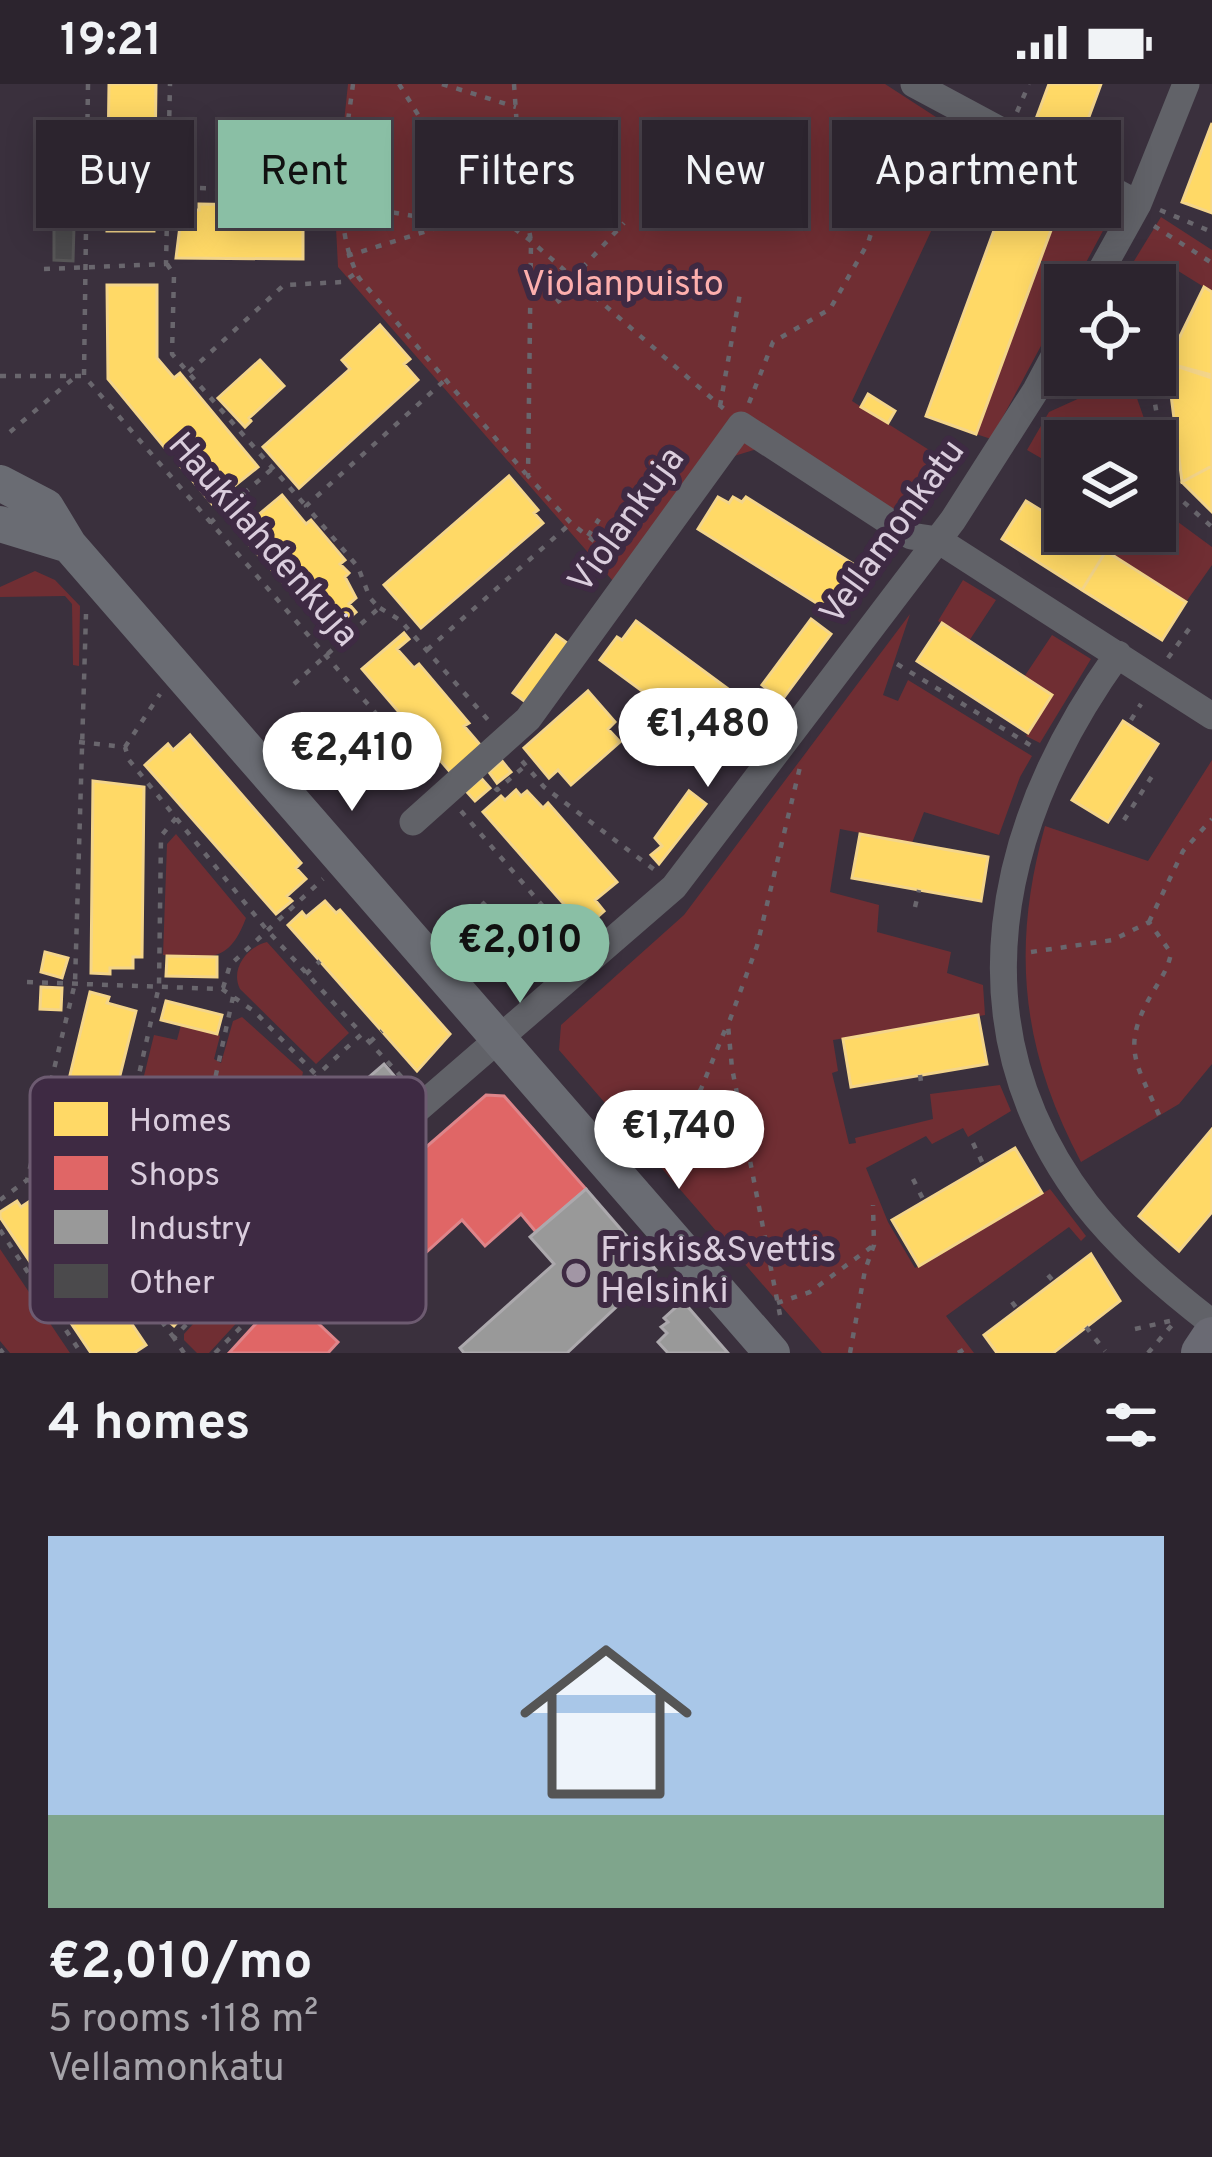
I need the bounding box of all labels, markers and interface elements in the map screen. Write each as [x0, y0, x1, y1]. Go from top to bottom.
text: 19:21 [60, 14, 162, 71]
chip: Buy [36, 120, 194, 228]
chip: Rent [218, 120, 391, 228]
chip: Filters [415, 120, 618, 228]
chip: New [642, 120, 808, 228]
chip: Apartment [832, 120, 1121, 228]
park label: Violanpuisto [522, 263, 724, 309]
map controls [1044, 264, 1176, 552]
button: locate [1044, 264, 1176, 396]
button: layers [1044, 420, 1176, 552]
street label: Haukilahdenkuja [156, 424, 368, 658]
street label: Vellamonkatu [811, 431, 977, 635]
street label: Violankuja [559, 439, 697, 603]
pin: €1,480 [610, 688, 806, 790]
text: €1,480 [645, 702, 771, 751]
pin: €2,410 [254, 712, 450, 814]
text: €2,410 [290, 726, 414, 775]
pin: €2,010 [422, 904, 618, 1006]
text: €2,010 [457, 918, 583, 967]
legend [30, 1077, 426, 1323]
pin: €1,740 [581, 1090, 777, 1192]
text: Homes [129, 1102, 232, 1144]
text: €1,740 [621, 1104, 737, 1153]
text: Shops [129, 1156, 220, 1198]
text: Industry [129, 1210, 251, 1252]
place label: Friskis&Svettis Helsinki [600, 1229, 836, 1316]
marker: Friskis&Svettis Helsinki [563, 1260, 589, 1286]
text: Other [129, 1264, 215, 1306]
icon: filters [1098, 1392, 1164, 1458]
text: 4 homes [48, 1393, 250, 1458]
icon: home [498, 1614, 714, 1830]
text: €2,010/mo [48, 1932, 312, 1997]
text: 5 rooms · 118 m² [48, 1997, 318, 2046]
text: Vellamonkatu [48, 2046, 285, 2095]

